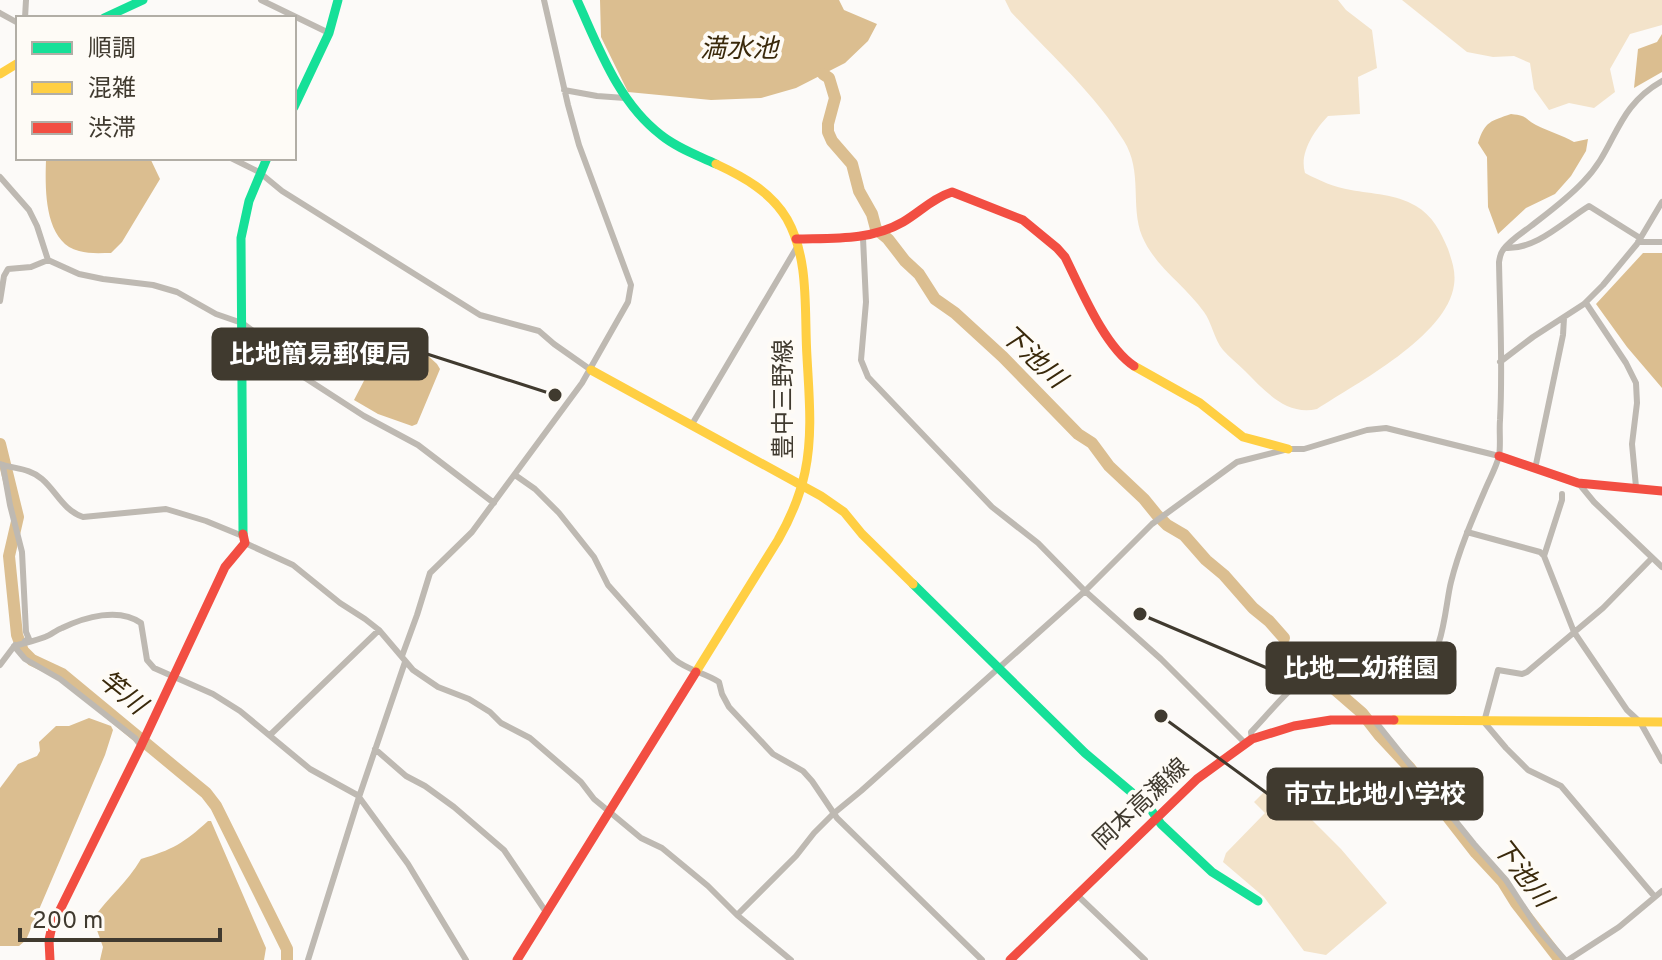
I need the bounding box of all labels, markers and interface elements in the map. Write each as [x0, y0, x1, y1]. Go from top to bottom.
legend [16, 16, 296, 160]
water label: 満水池 [700, 34, 781, 67]
text: 順調 [88, 35, 136, 65]
text: 混雑 [88, 75, 136, 105]
text: 渋滞 [88, 115, 136, 145]
water label: 下池川 [992, 319, 1074, 399]
callout: 比地簡易郵便局 [213, 329, 427, 379]
street label: 豊中三野線 [770, 339, 800, 459]
text: 比地簡易郵便局 [229, 340, 411, 373]
callout: 比地二幼稚園 [1267, 643, 1455, 693]
text: 比地二幼稚園 [1283, 654, 1439, 687]
water label: 竿川 [90, 665, 154, 725]
street label: 岡本高瀬線 [1088, 753, 1196, 857]
callout: 市立比地小学校 [1268, 769, 1482, 819]
text: 市立比地小学校 [1284, 780, 1466, 813]
water label: 下池川 [1484, 833, 1560, 917]
scale bar [20, 892, 220, 942]
text: 200 m [32, 907, 103, 937]

